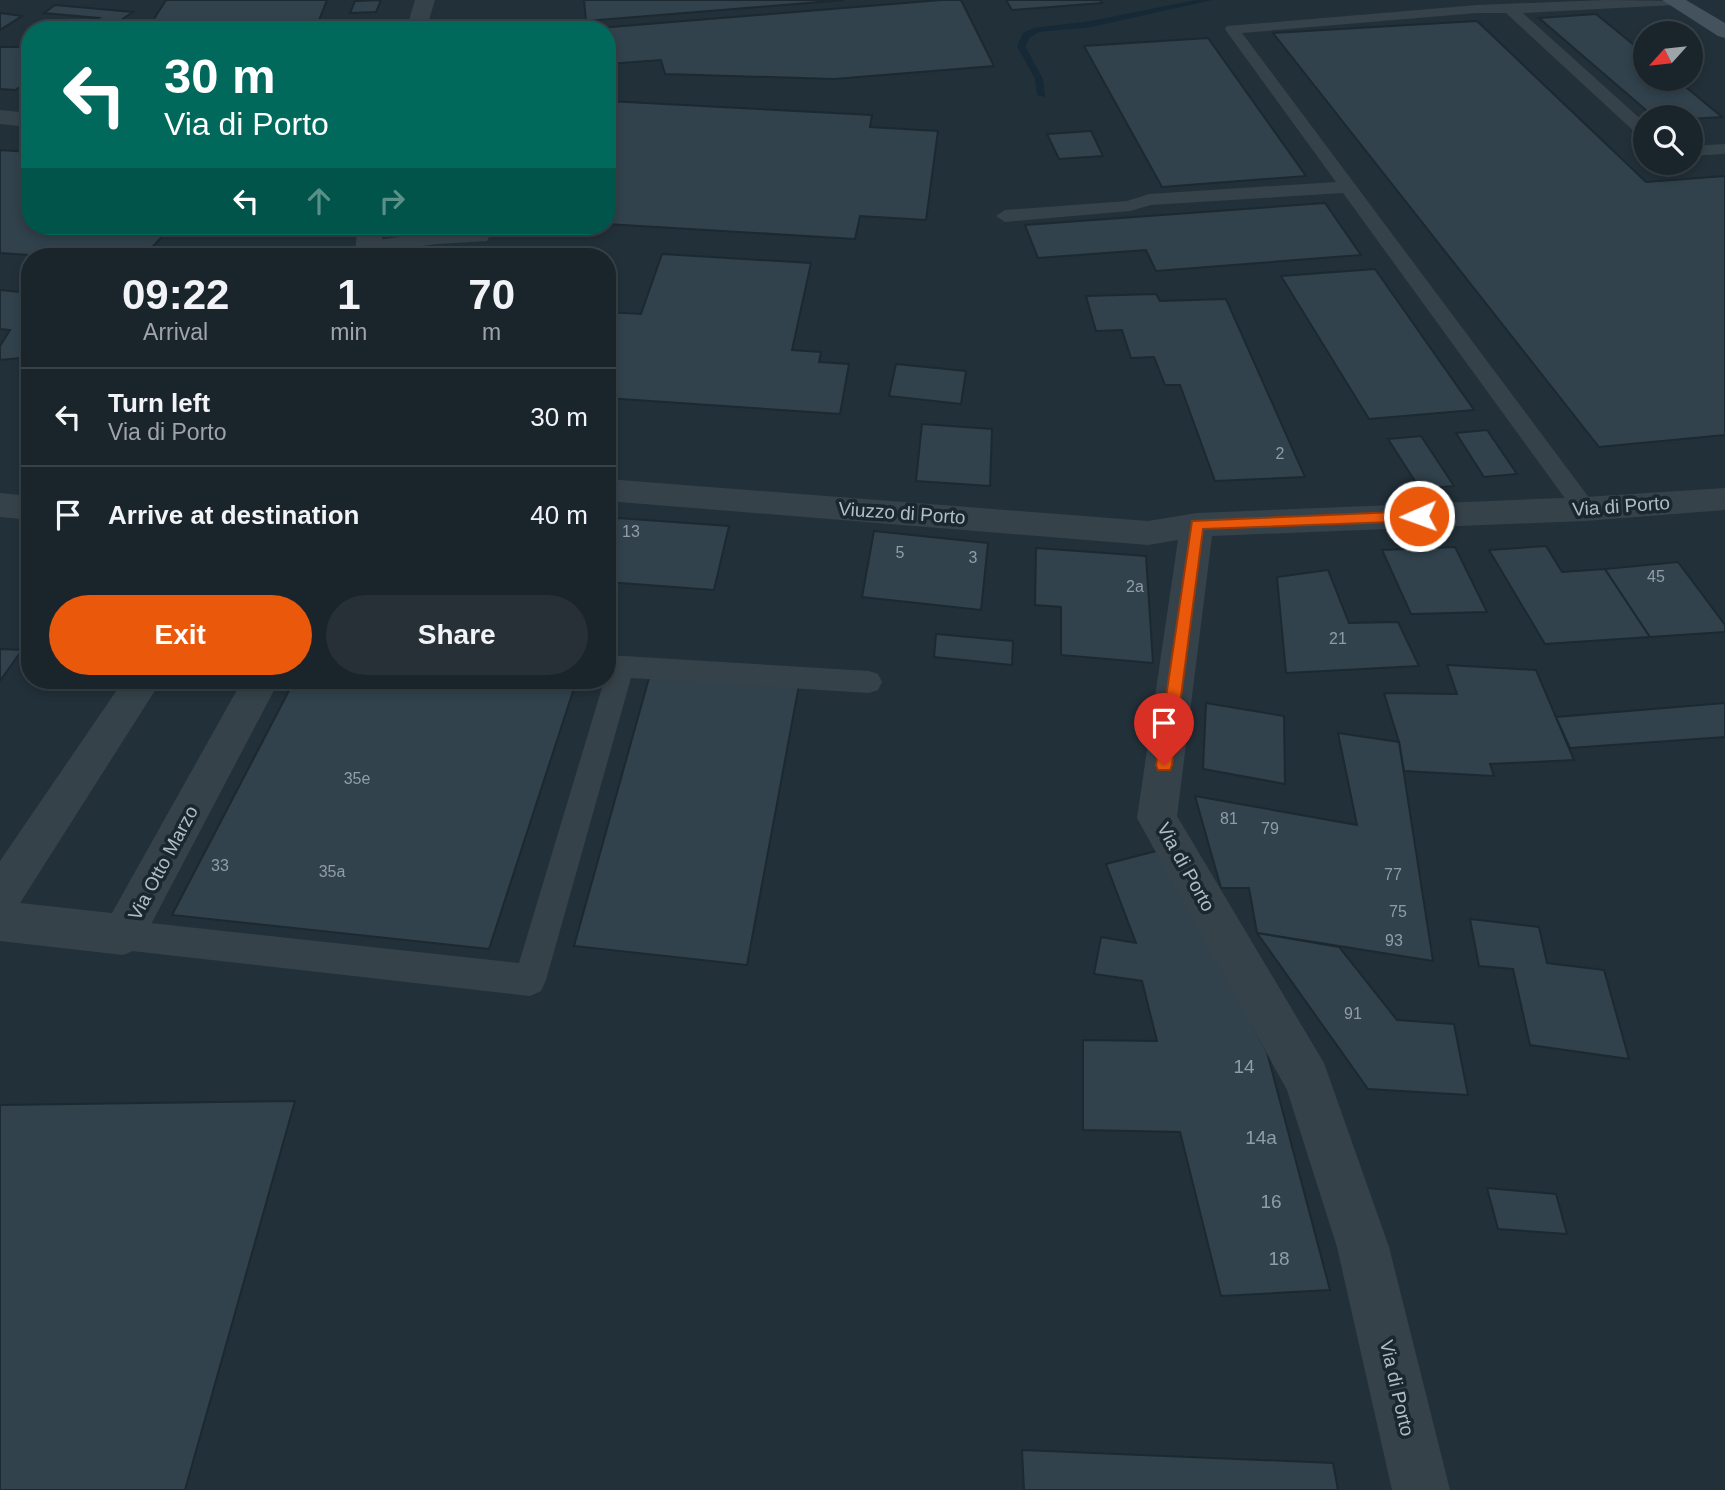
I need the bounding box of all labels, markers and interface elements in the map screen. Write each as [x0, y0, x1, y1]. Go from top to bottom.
north arrow [1633, 21, 1703, 91]
map controls [1633, 21, 1703, 175]
icon: left [49, 49, 140, 140]
text: 30 m [164, 49, 276, 103]
button: search [1633, 105, 1703, 175]
text: Via di Porto [164, 106, 329, 142]
icon: left [227, 182, 265, 220]
icon: ahead [300, 182, 338, 220]
icon: right [373, 182, 411, 220]
text: 09:22 [122, 271, 229, 318]
text: 1 [337, 271, 361, 318]
text: 70 [468, 271, 515, 318]
text: Arrival [143, 319, 208, 345]
text: min [330, 319, 367, 345]
text: m [482, 319, 501, 345]
text: Turn left [108, 388, 210, 418]
icon: left [49, 398, 87, 436]
text: 30 m [530, 402, 588, 432]
text: Via di Porto [108, 419, 226, 445]
house number: 2 [1276, 445, 1285, 462]
position arrow [1382, 479, 1456, 553]
street label: Via di Porto [1571, 492, 1671, 520]
icon: arrive [49, 496, 87, 534]
street label: Viuzzo di Porto [838, 498, 966, 528]
text: Arrive at destination [108, 500, 359, 530]
text: 40 m [530, 500, 588, 530]
house number: 13 [622, 523, 640, 540]
house number: 5 [896, 544, 905, 561]
house number: 3 [969, 549, 978, 566]
house number: 45 [1647, 568, 1665, 585]
house number: 2a [1126, 578, 1144, 595]
button: Exit [49, 595, 312, 675]
button: Share [326, 595, 588, 675]
house number: 21 [1329, 630, 1347, 647]
pin [1134, 693, 1194, 765]
icon: arrive [1145, 704, 1183, 742]
house number: 35e [344, 770, 370, 787]
street label: Via Otto Marzo [124, 802, 202, 924]
house number: 81 [1220, 810, 1238, 827]
street label: Via di Porto [1153, 819, 1219, 915]
house number: 79 [1261, 820, 1279, 837]
house number: 33 [211, 857, 229, 874]
house number: 35a [319, 863, 345, 880]
house number: 77 [1384, 866, 1402, 883]
house number: 75 [1389, 903, 1407, 920]
house number: 93 [1385, 932, 1403, 949]
house number: 91 [1344, 1005, 1362, 1022]
house number: 14 [1233, 1056, 1255, 1077]
house number: 14a [1245, 1127, 1277, 1148]
house number: 16 [1260, 1191, 1282, 1212]
house number: 18 [1268, 1248, 1290, 1269]
street label: Via di Porto [1376, 1338, 1418, 1438]

